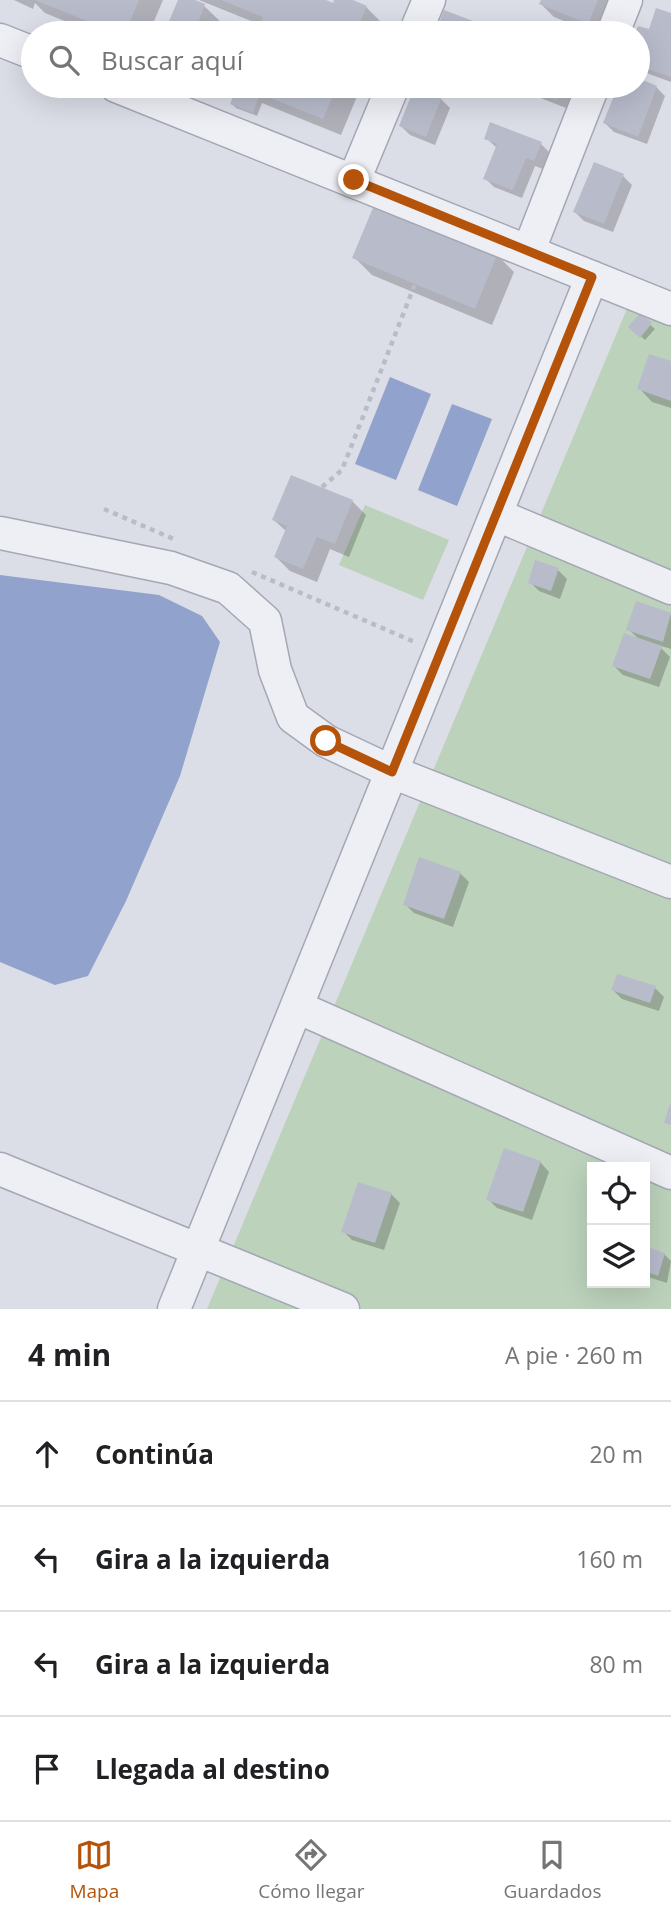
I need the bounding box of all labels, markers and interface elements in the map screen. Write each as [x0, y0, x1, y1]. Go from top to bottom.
search box [21, 21, 650, 98]
icon: search [45, 41, 83, 79]
text: Buscar aquí [101, 42, 243, 78]
route end [338, 164, 369, 195]
route start [310, 725, 341, 756]
map controls [587, 1162, 650, 1288]
button: locate [587, 1162, 650, 1225]
button: layers [587, 1225, 650, 1288]
text: 4 min [28, 1334, 111, 1375]
text: A pie · 260 m [505, 1339, 643, 1371]
icon: ahead [28, 1435, 66, 1473]
text: Continúa [95, 1436, 214, 1472]
text: 20 m [589, 1438, 643, 1470]
icon: left [28, 1540, 66, 1578]
text: Gira a la izquierda [95, 1541, 330, 1577]
text: 160 m [576, 1543, 643, 1575]
icon: left [28, 1645, 66, 1683]
text: Gira a la izquierda [95, 1646, 330, 1682]
text: 80 m [589, 1648, 643, 1680]
icon: arrive [28, 1750, 66, 1788]
text: Llegada al destino [95, 1751, 330, 1787]
tab: Mapa [69, 1836, 119, 1904]
tab: Cómo llegar [258, 1836, 364, 1904]
tab: Guardados [503, 1836, 602, 1904]

